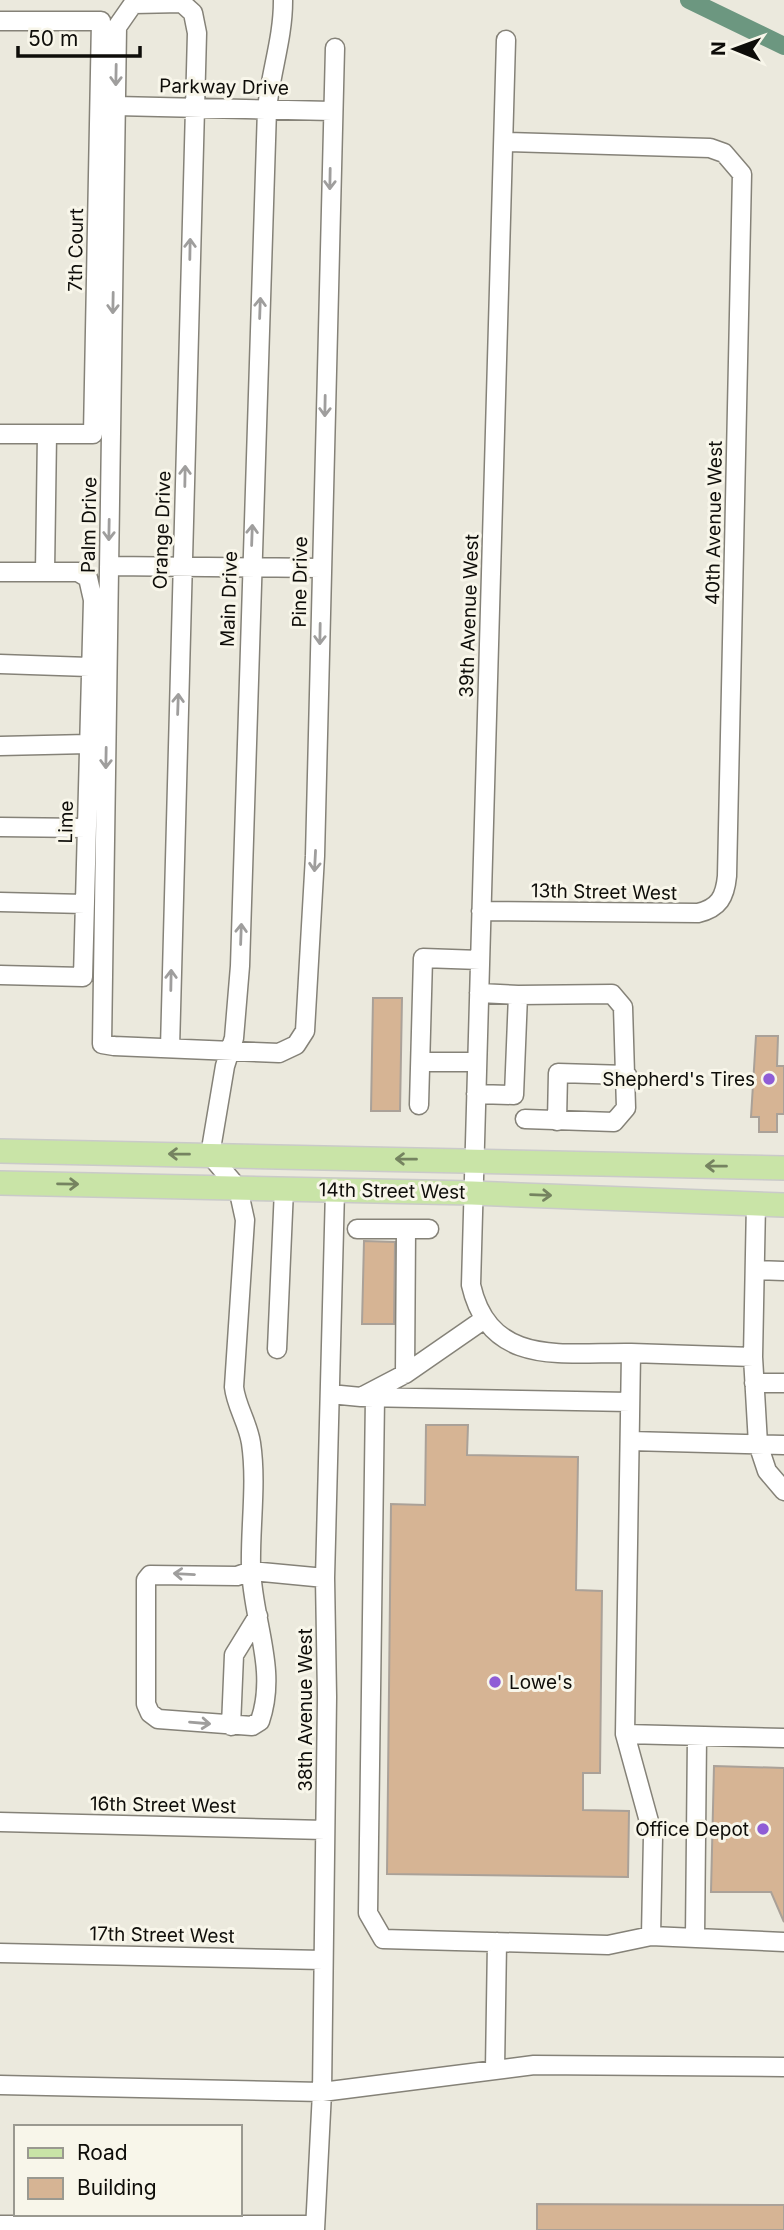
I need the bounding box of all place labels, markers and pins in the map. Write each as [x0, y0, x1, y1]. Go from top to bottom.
place label: Shepherd's Tires [602, 1068, 755, 1091]
marker: Shepherd's Tires [761, 1071, 777, 1087]
place label: Lowe's [509, 1671, 573, 1694]
marker: Lowe's [487, 1674, 503, 1690]
place label: Office Depot [635, 1818, 749, 1841]
marker: Office Depot [755, 1821, 771, 1837]

